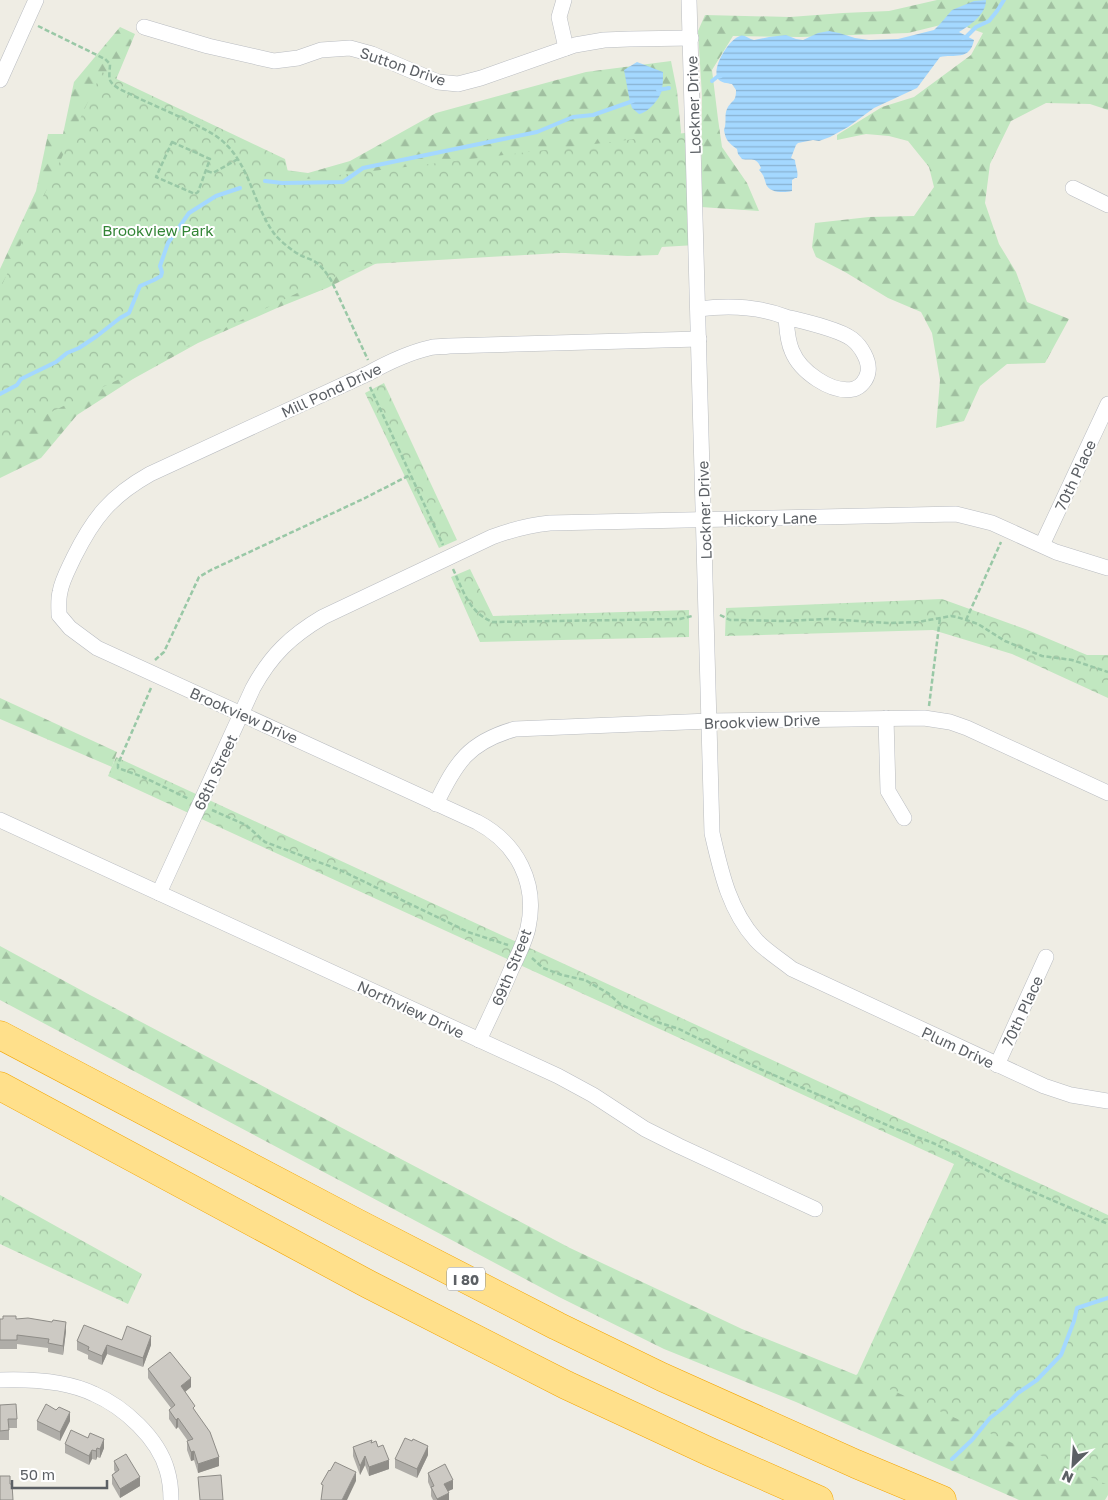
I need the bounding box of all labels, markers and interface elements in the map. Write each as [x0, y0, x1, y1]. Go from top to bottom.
street label: Sutton Drive [358, 43, 449, 89]
street label: Lockner Drive [682, 55, 704, 155]
park label: Brookview Park [102, 221, 214, 239]
street label: Mill Pond Drive [278, 359, 384, 421]
street label: 70th Place [1051, 436, 1099, 513]
street label: Lockner Drive [693, 460, 715, 560]
street label: Hickory Lane [723, 508, 818, 528]
street label: Brookview Drive [187, 683, 301, 747]
street label: Brookview Drive [704, 710, 821, 732]
street label: 68th Street [190, 731, 240, 813]
street label: 69th Street [487, 926, 535, 1008]
street label: 70th Place [998, 972, 1046, 1049]
street label: Northview Drive [355, 976, 467, 1042]
street label: Plum Drive [919, 1022, 997, 1072]
road number: I 80 [447, 1268, 485, 1290]
north arrow [1048, 1440, 1098, 1490]
scale bar [12, 1458, 108, 1490]
text: 50 m [20, 1465, 55, 1483]
text: N [1059, 1467, 1076, 1487]

